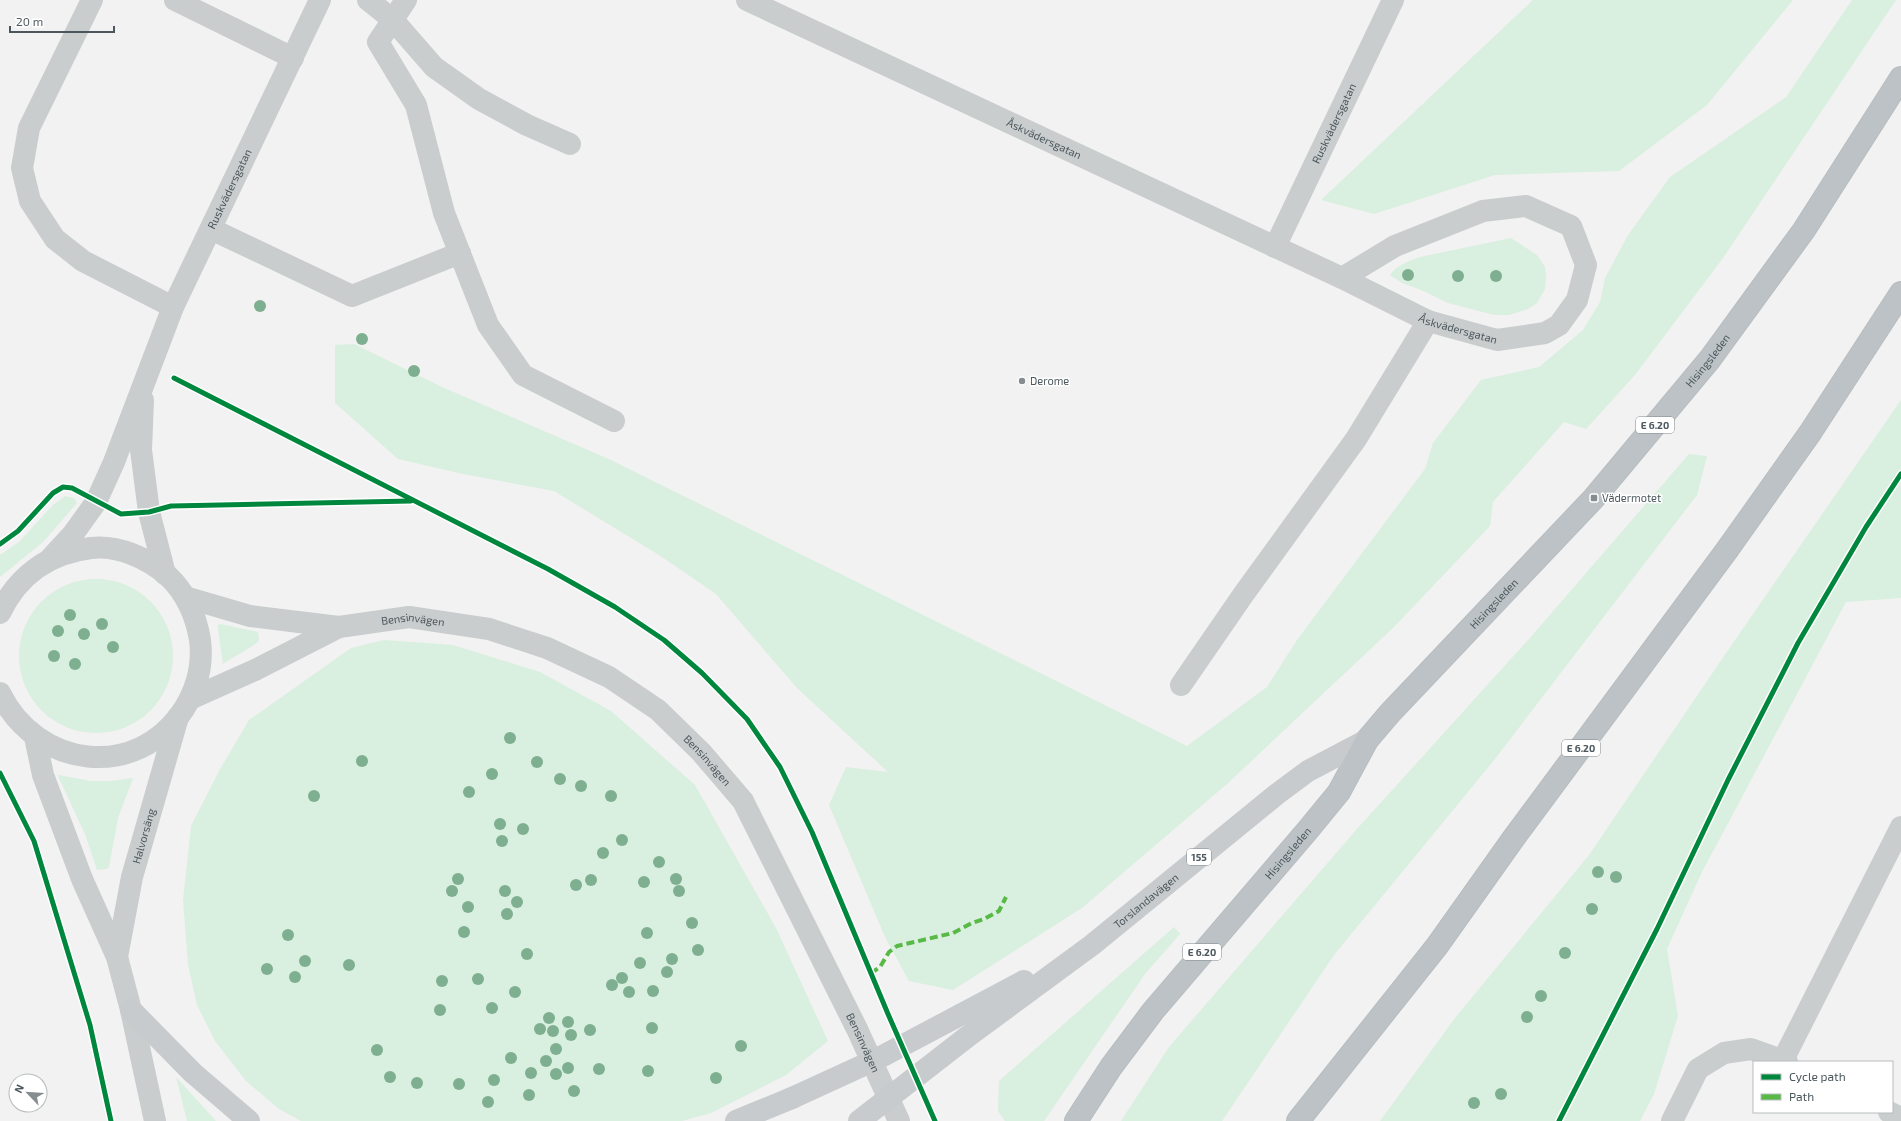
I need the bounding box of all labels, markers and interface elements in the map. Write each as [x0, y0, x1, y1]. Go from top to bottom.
scale bar [10, 8, 114, 34]
text: 20 m [16, 14, 43, 28]
street label: Ruskvädersgatan [1309, 81, 1358, 165]
street label: Åskvädersgatan [1005, 115, 1084, 161]
street label: Ruskvädersgatan [204, 147, 254, 231]
street label: Åskvädersgatan [1417, 311, 1499, 346]
street label: Hisingsleden [1682, 331, 1732, 390]
place label: Derome [1030, 374, 1069, 387]
marker: Derome [1017, 376, 1027, 386]
road number: E 6.20 [1636, 417, 1674, 433]
place label: Vädermotet [1602, 491, 1661, 504]
marker: Vädermotet [1589, 493, 1599, 503]
street label: Hisingsleden [1467, 575, 1520, 631]
street label: Bensinvägen [380, 610, 446, 628]
street label: Bensinvägen [681, 732, 734, 788]
road number: E 6.20 [1562, 740, 1600, 756]
street label: Halvorsäng [129, 807, 157, 865]
street label: Hisingsleden [1262, 824, 1313, 882]
road number: 155 [1187, 849, 1211, 865]
street label: Torslandavägen [1111, 870, 1181, 931]
road number: E 6.20 [1183, 944, 1221, 960]
street label: Bensinvägen [844, 1010, 883, 1074]
legend [1753, 1061, 1893, 1113]
text: Cycle path [1789, 1069, 1846, 1083]
north arrow [8, 1073, 48, 1113]
text: N [11, 1082, 26, 1095]
text: Path [1789, 1089, 1814, 1103]

